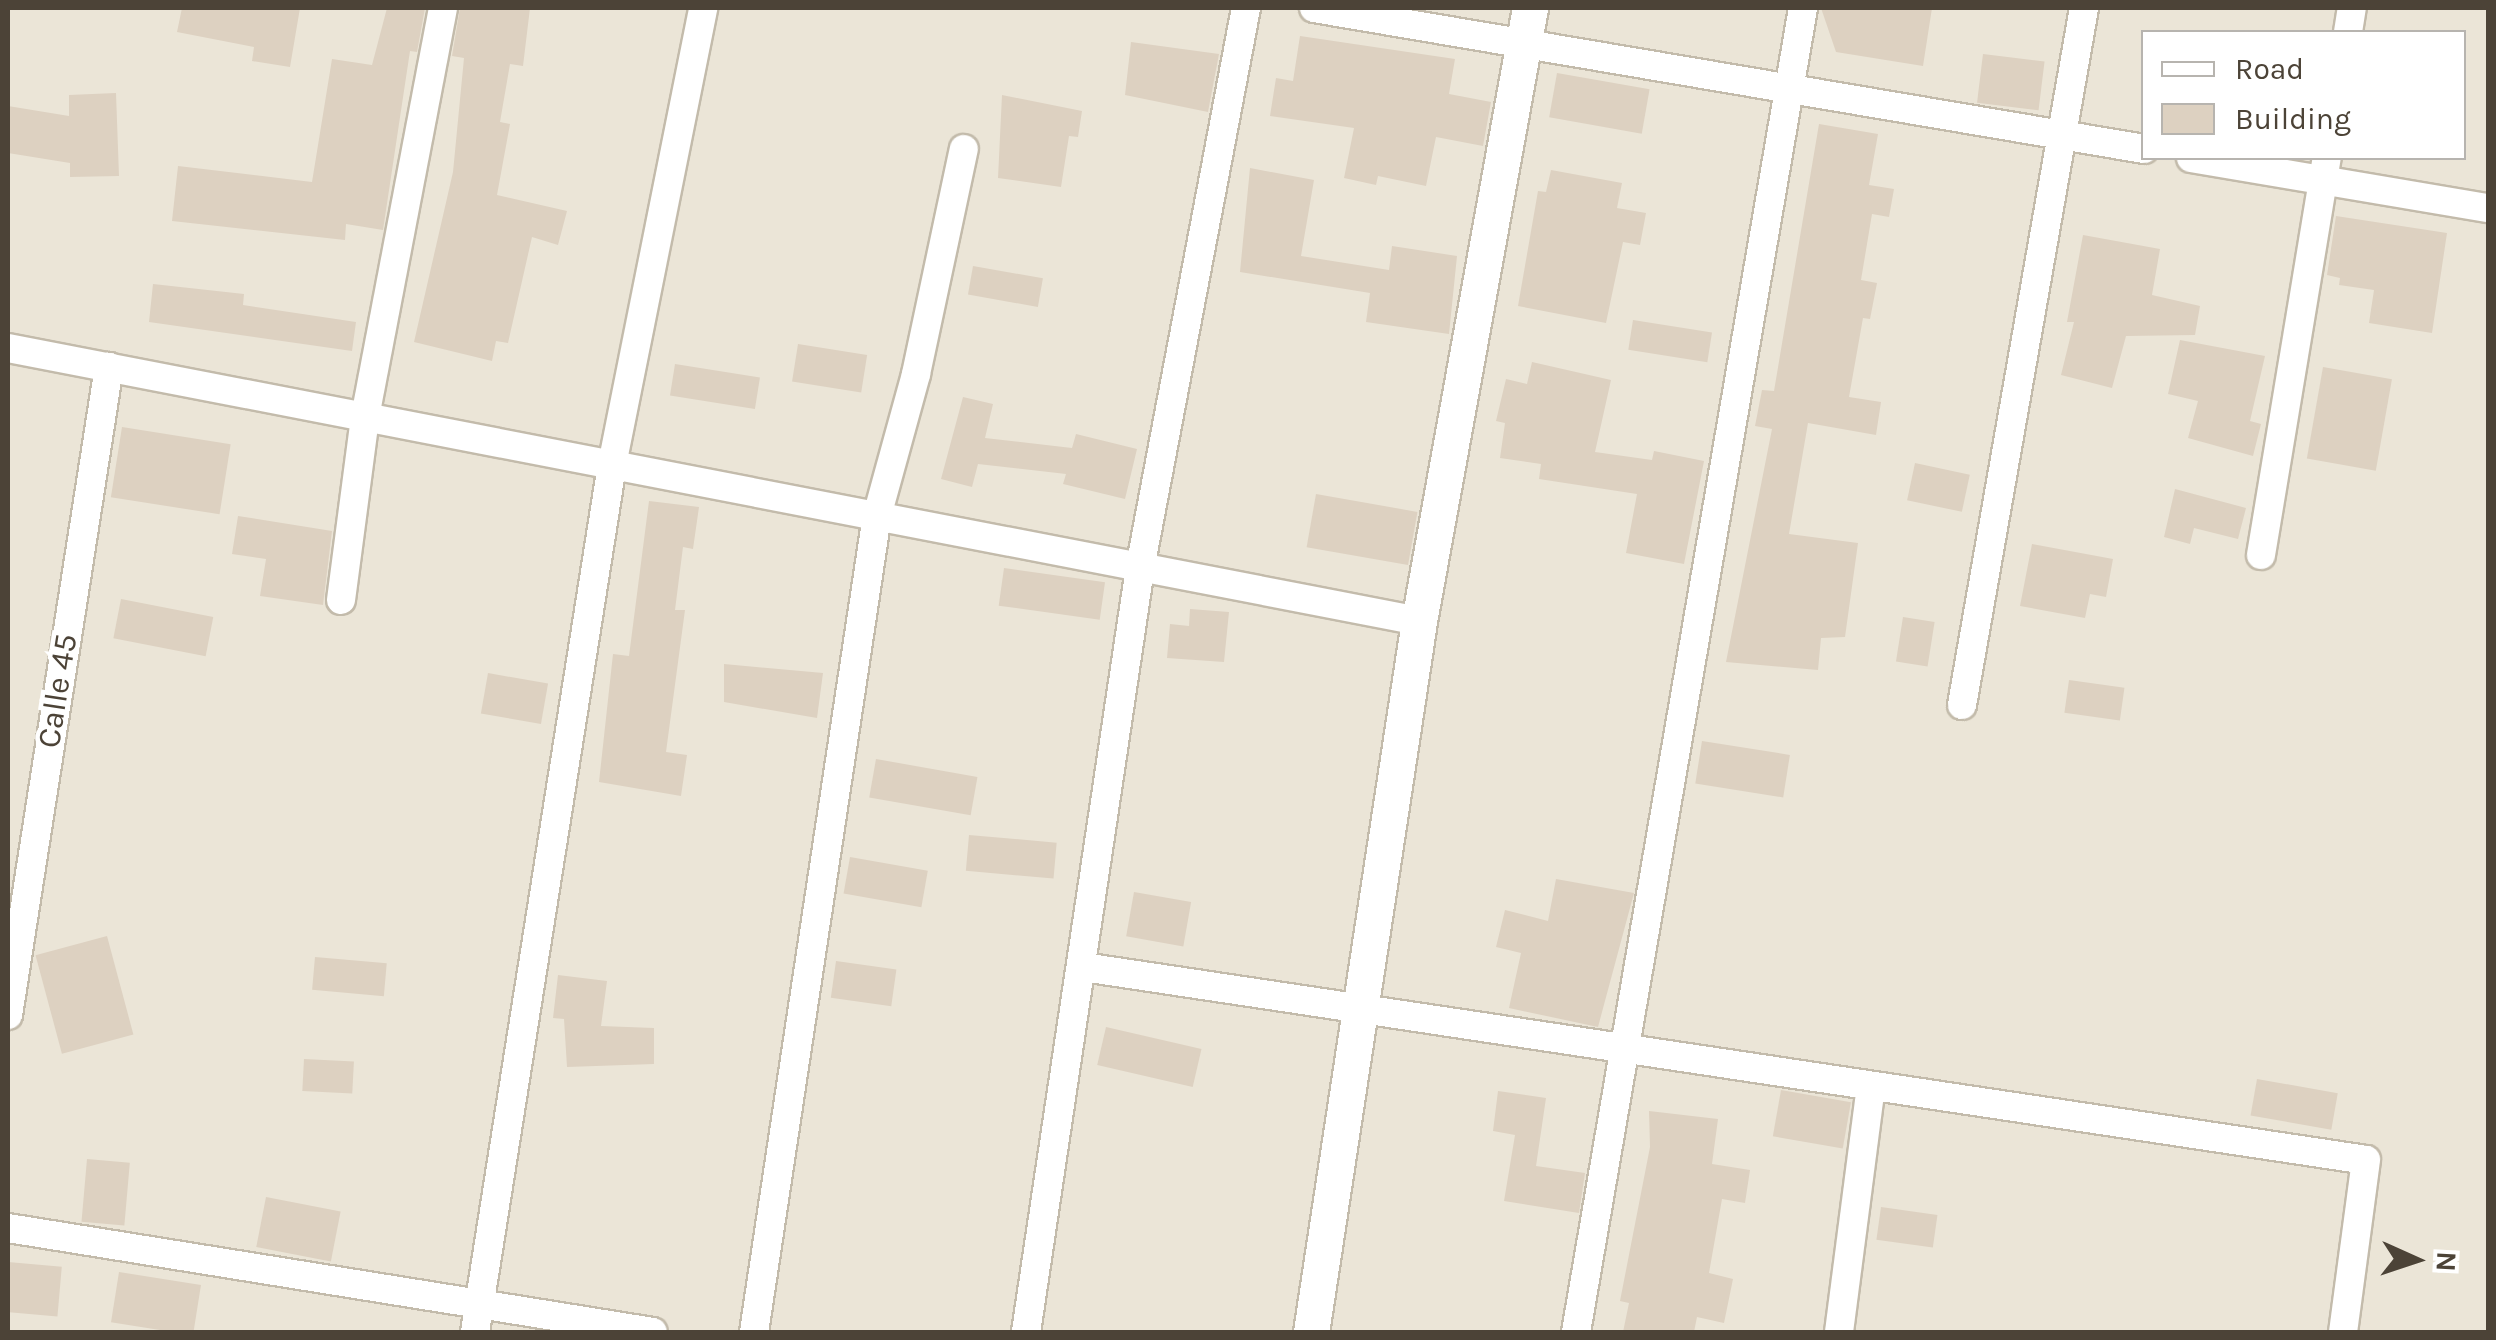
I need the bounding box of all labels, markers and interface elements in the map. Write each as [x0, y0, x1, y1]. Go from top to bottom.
legend [2141, 30, 2466, 160]
text: Road [2235, 51, 2304, 87]
text: Building [2235, 101, 2351, 137]
street label: Calle 45 [30, 631, 86, 751]
north arrow [2366, 1210, 2466, 1310]
text: N [2429, 1251, 2463, 1272]

